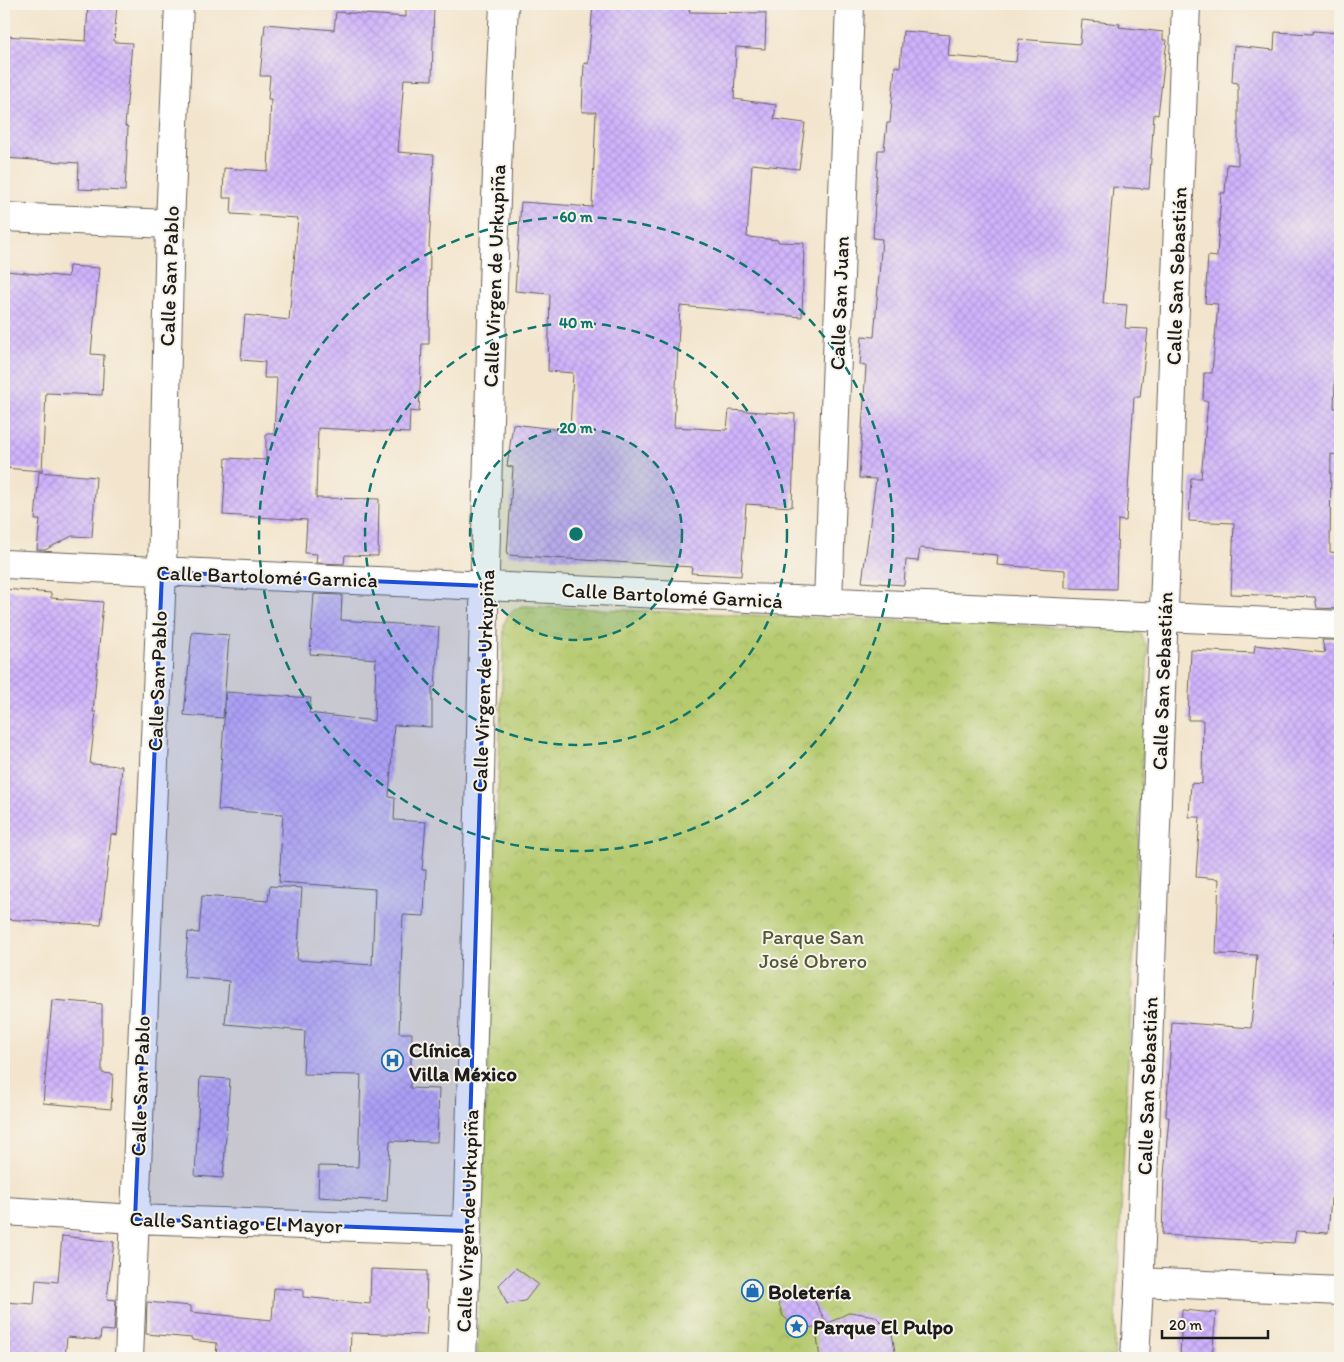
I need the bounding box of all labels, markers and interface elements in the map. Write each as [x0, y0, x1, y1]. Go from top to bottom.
street label: Calle Virgen de Urkupiña [478, 164, 510, 388]
street label: Calle San Sebastián [1160, 186, 1192, 366]
street label: Calle San Pablo [154, 205, 184, 347]
text: 60 m [559, 208, 593, 226]
street label: Calle San Juan [824, 235, 854, 371]
text: 40 m [559, 314, 594, 332]
text: 20 m [559, 419, 593, 437]
centre of rings [567, 525, 585, 543]
street label: Calle Bartolomé Garnica [156, 560, 378, 592]
street label: Calle Virgen de Urkupiña [467, 569, 499, 793]
street label: Calle Bartolomé Garnica [561, 577, 783, 613]
street label: Calle San Sebastián [1146, 591, 1178, 771]
street label: Calle San Pablo [142, 610, 172, 752]
park label: Parque San José Obrero [759, 924, 867, 973]
street label: Calle San Sebastián [1131, 996, 1163, 1176]
street label: Calle San Pablo [125, 1015, 155, 1157]
place label: Clínica Villa México [409, 1037, 517, 1086]
hospital icon: Clínica Villa México [381, 1049, 405, 1073]
street label: Calle Virgen de Urkupiña [451, 1109, 483, 1333]
street label: Calle Santiago El Mayor [129, 1206, 343, 1238]
shop icon: Boletería [740, 1279, 764, 1303]
place label: Boletería [768, 1279, 852, 1304]
scale bar [1162, 1307, 1268, 1339]
place icon: Parque El Pulpo [785, 1314, 809, 1338]
place label: Parque El Pulpo [813, 1314, 954, 1340]
text: 20 m [1169, 1316, 1203, 1334]

